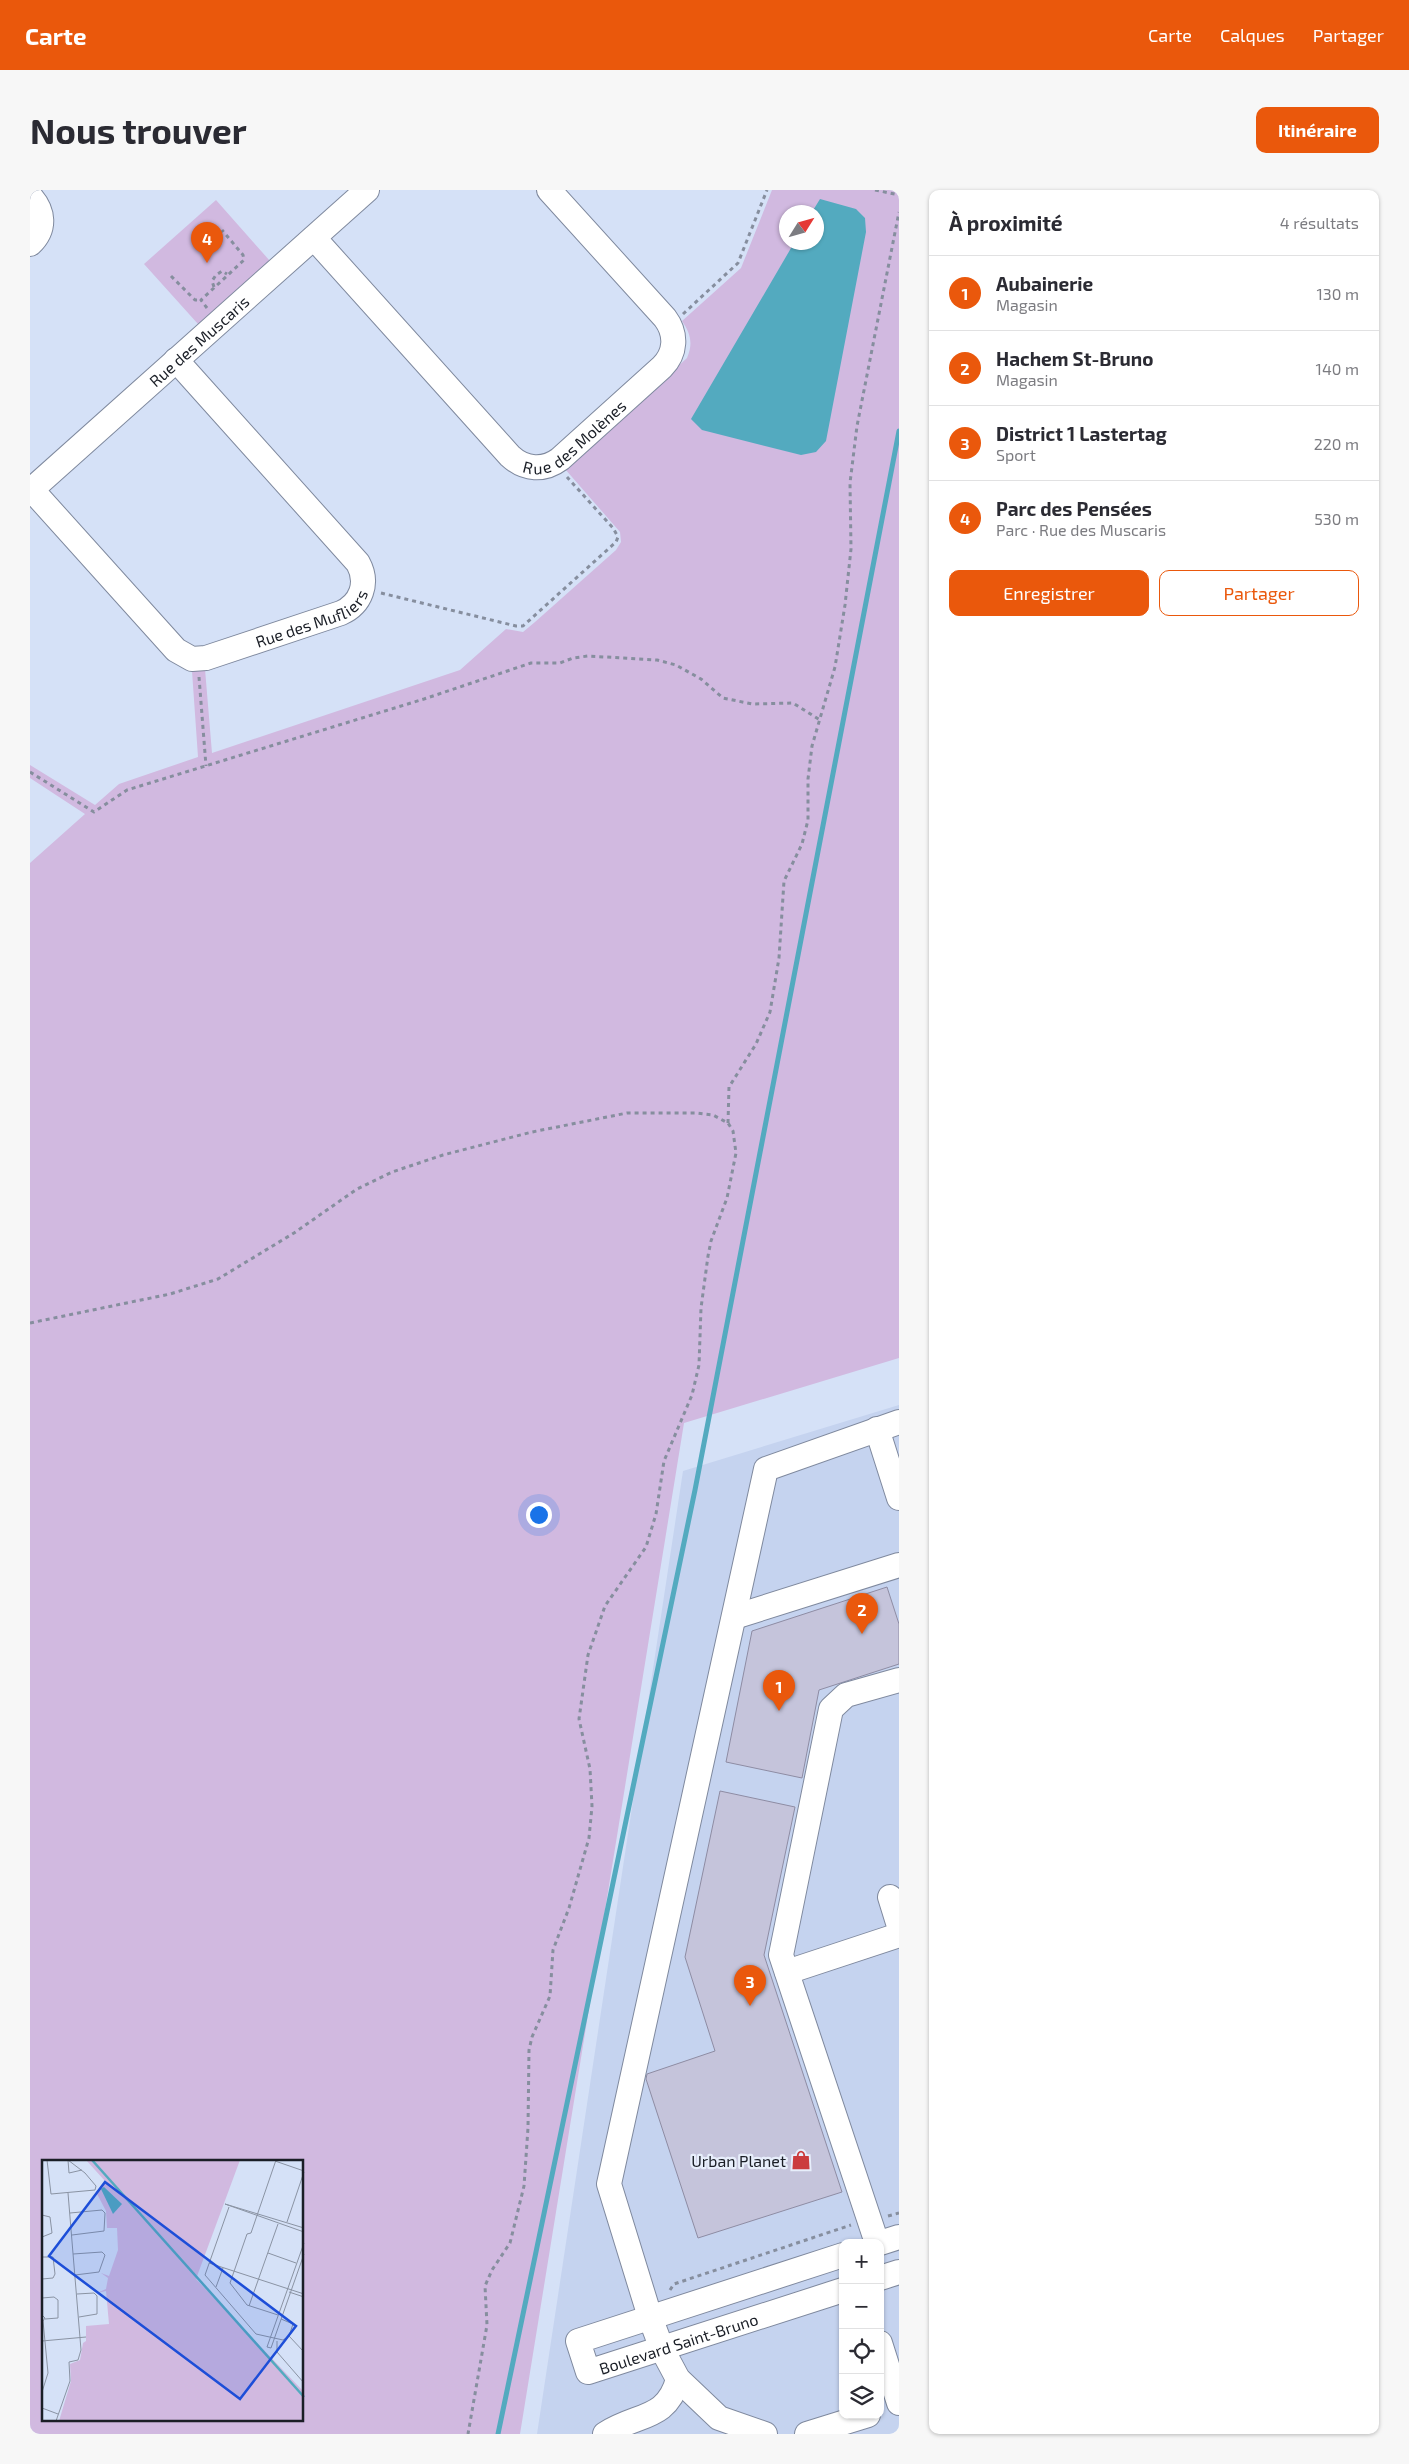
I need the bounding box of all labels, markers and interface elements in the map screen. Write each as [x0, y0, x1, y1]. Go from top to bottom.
text: Carte [25, 21, 86, 50]
text: Carte [1148, 24, 1192, 46]
text: Calques [1220, 24, 1285, 46]
text: Partager [1313, 24, 1384, 46]
button: Itinéraire [1256, 107, 1379, 153]
text: Nous trouver [30, 109, 247, 151]
north arrow [779, 205, 824, 250]
text: À proximité [949, 210, 1063, 235]
text: 4 résultats [1280, 213, 1359, 232]
pin: 4 [191, 222, 223, 263]
text: Aubainerie [996, 272, 1093, 295]
text: 1 [962, 284, 968, 303]
text: 130 m [1317, 284, 1359, 303]
street label: Rue des Muscaris [145, 291, 252, 390]
text: Magasin [996, 295, 1058, 314]
text: Hachem St-Bruno [996, 347, 1153, 370]
text: 2 [960, 359, 970, 378]
text: 140 m [1316, 359, 1359, 378]
text: Magasin [996, 370, 1058, 389]
street label: Rue des Molènes [521, 395, 629, 477]
text: District 1 Lastertag [996, 422, 1167, 445]
text: 3 [960, 434, 970, 453]
text: 220 m [1314, 434, 1359, 453]
text: Sport [996, 445, 1036, 464]
text: Parc des Pensées [996, 497, 1152, 520]
text: 4 [960, 509, 970, 528]
text: 530 m [1314, 509, 1359, 528]
text: Parc · Rue des Muscaris [996, 520, 1166, 539]
button: Enregistrer [949, 570, 1149, 616]
button: Partager [1159, 570, 1359, 616]
street label: Rue des Mufliers [253, 587, 371, 650]
your location [526, 1502, 552, 1528]
pin: 2 [846, 1593, 878, 1634]
pin: 1 [763, 1670, 795, 1711]
pin: 3 [734, 1965, 766, 2006]
shop icon: Urban Planet [790, 2149, 812, 2171]
place label: Urban Planet [691, 2151, 786, 2170]
inset map [42, 2160, 304, 2422]
map controls [839, 2239, 884, 2419]
button: + [839, 2239, 884, 2284]
button: − [839, 2284, 884, 2329]
street label: Boulevard Saint-Bruno [596, 2309, 760, 2377]
button: locate [839, 2329, 884, 2374]
button: layers [839, 2374, 884, 2419]

